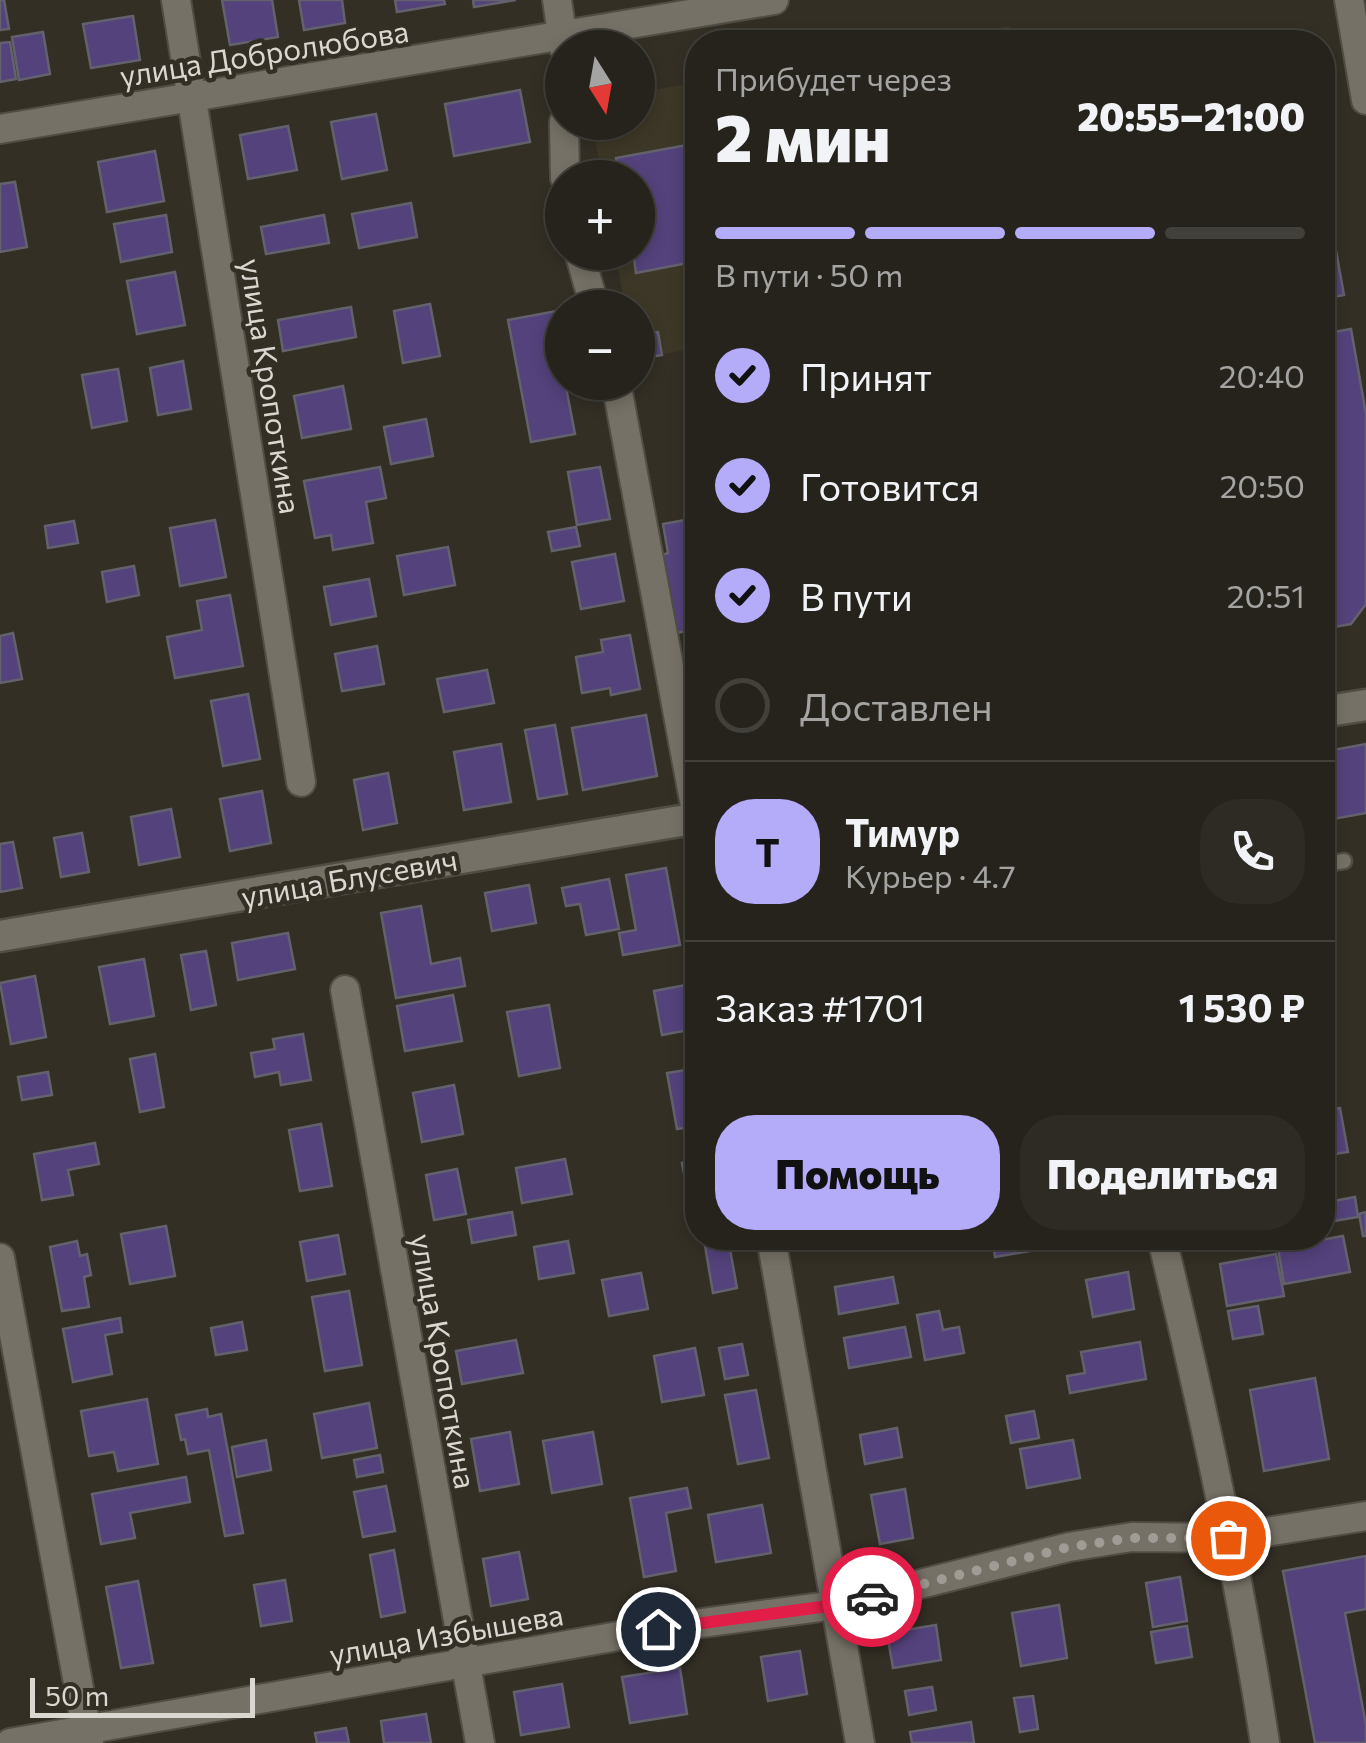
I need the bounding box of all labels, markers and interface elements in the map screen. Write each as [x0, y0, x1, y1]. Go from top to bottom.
street label: улица Добролюбова [117, 11, 411, 93]
north arrow [545, 30, 655, 140]
map controls [545, 30, 655, 400]
text: Прибудет через [715, 58, 952, 98]
text: 20:55–21:00 [1077, 92, 1305, 139]
text: 2 мин [715, 96, 890, 175]
button: + [545, 160, 655, 270]
text: В пути · 50 m [715, 254, 903, 294]
street label: улица Кропоткина [234, 256, 310, 516]
button: − [545, 290, 655, 400]
icon: check [715, 348, 770, 403]
text: Принят [800, 352, 932, 399]
text: 20:40 [1219, 355, 1305, 395]
icon: check [715, 458, 770, 513]
text: Готовится [800, 462, 980, 509]
text: 20:50 [1220, 465, 1305, 505]
icon: check [715, 568, 770, 623]
text: В пути [800, 572, 913, 619]
text: 20:51 [1227, 575, 1305, 615]
text: Доставлен [800, 682, 993, 729]
button: phone [1200, 799, 1305, 904]
text: Тимур [845, 808, 960, 855]
text: Т [755, 828, 780, 875]
street label: улица Блусевич [238, 840, 460, 914]
text: Курьер · 4.7 [845, 855, 1016, 895]
text: Заказ #1701 [715, 983, 925, 1030]
text: 1 530 ₽ [1179, 983, 1305, 1030]
button: Помощь [715, 1115, 1000, 1230]
button: Поделиться [1020, 1115, 1305, 1230]
street label: улица Кропоткина [404, 1231, 486, 1491]
pin [1186, 1496, 1271, 1581]
icon: bag [1201, 1511, 1256, 1566]
courier [822, 1547, 922, 1647]
icon: car [845, 1570, 900, 1625]
pin [616, 1587, 701, 1672]
street label: улица Избышева [326, 1594, 566, 1672]
icon: home [631, 1602, 686, 1657]
scale bar [30, 1673, 255, 1718]
text: 50 m [45, 1678, 109, 1712]

